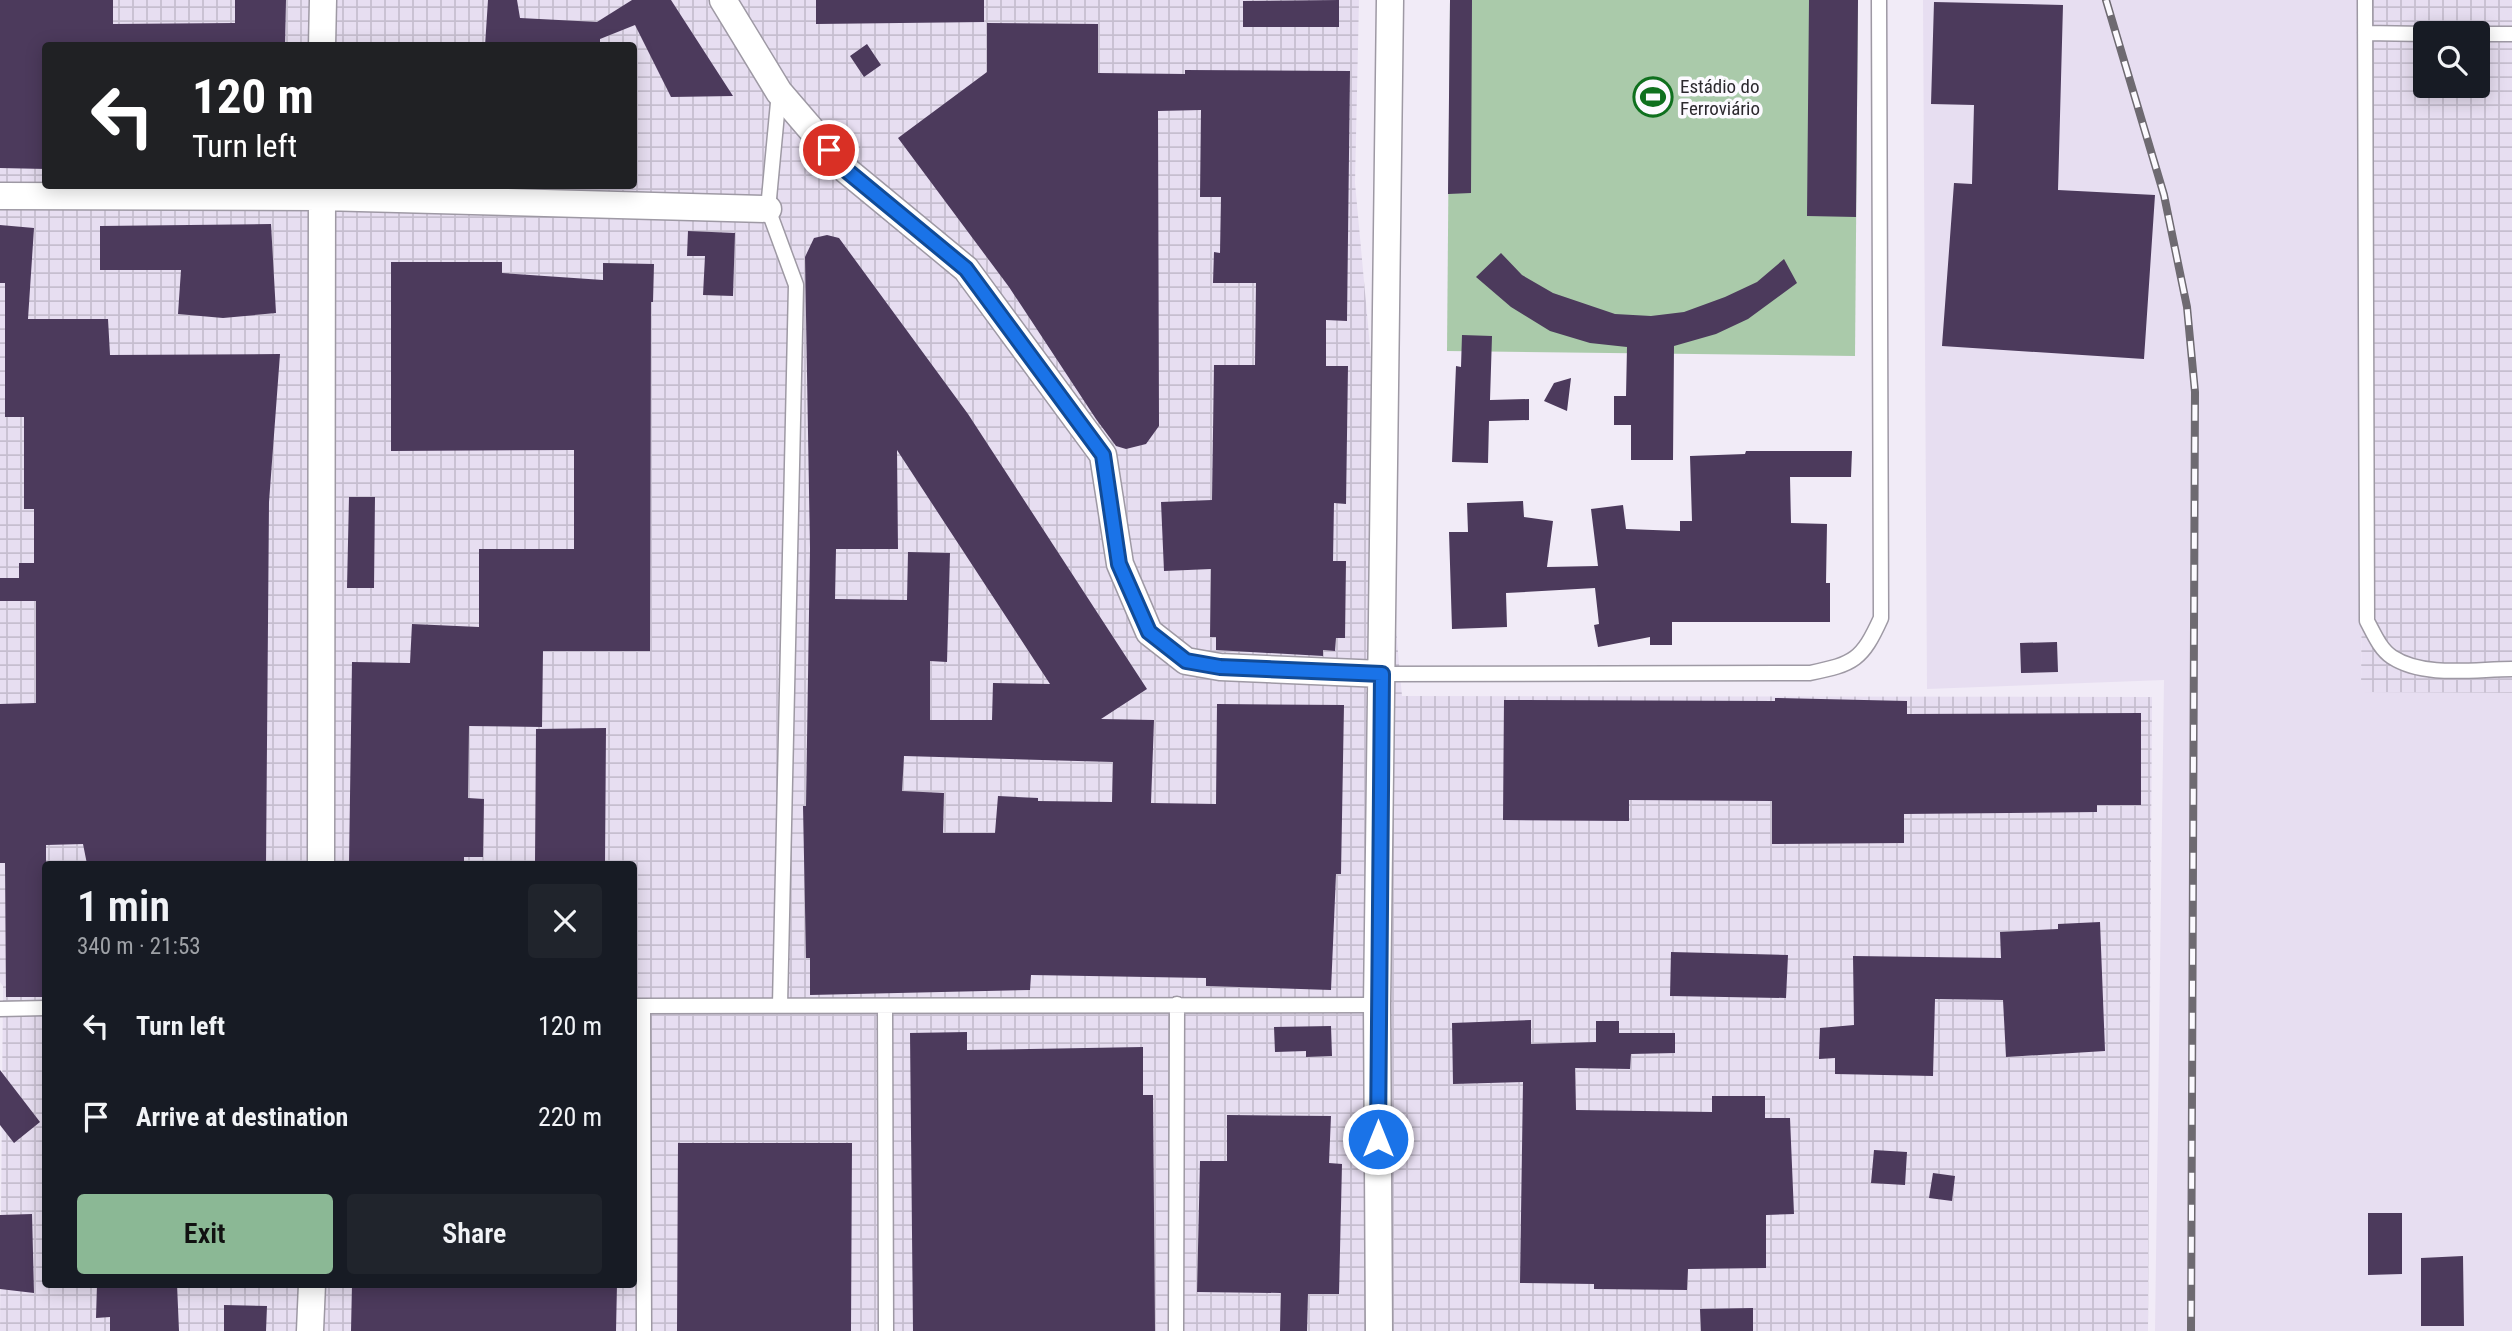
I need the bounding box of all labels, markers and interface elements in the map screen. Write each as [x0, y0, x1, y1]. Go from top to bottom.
map controls [2413, 21, 2490, 98]
button: search [2413, 21, 2490, 98]
text: 120 m [192, 68, 314, 125]
icon: left [77, 70, 168, 161]
place label: Estádio do Ferroviário [1680, 75, 1760, 120]
sports icon: Estádio do Ferroviário [1632, 76, 1674, 118]
pin [799, 120, 859, 180]
text: Turn left [192, 127, 297, 165]
icon: arrive [810, 131, 848, 169]
text: 1 min [77, 882, 170, 931]
button: close [528, 884, 602, 958]
text: 340 m · 21:53 [77, 933, 201, 960]
icon: left [77, 1007, 115, 1045]
text: Turn left [136, 1011, 225, 1041]
text: 120 m [538, 1011, 602, 1041]
icon: arrive [77, 1098, 115, 1136]
text: Arrive at destination [136, 1102, 348, 1132]
text: 220 m [538, 1102, 602, 1132]
position arrow [1341, 1102, 1415, 1176]
button: Exit [77, 1194, 333, 1274]
button: Share [347, 1194, 602, 1274]

